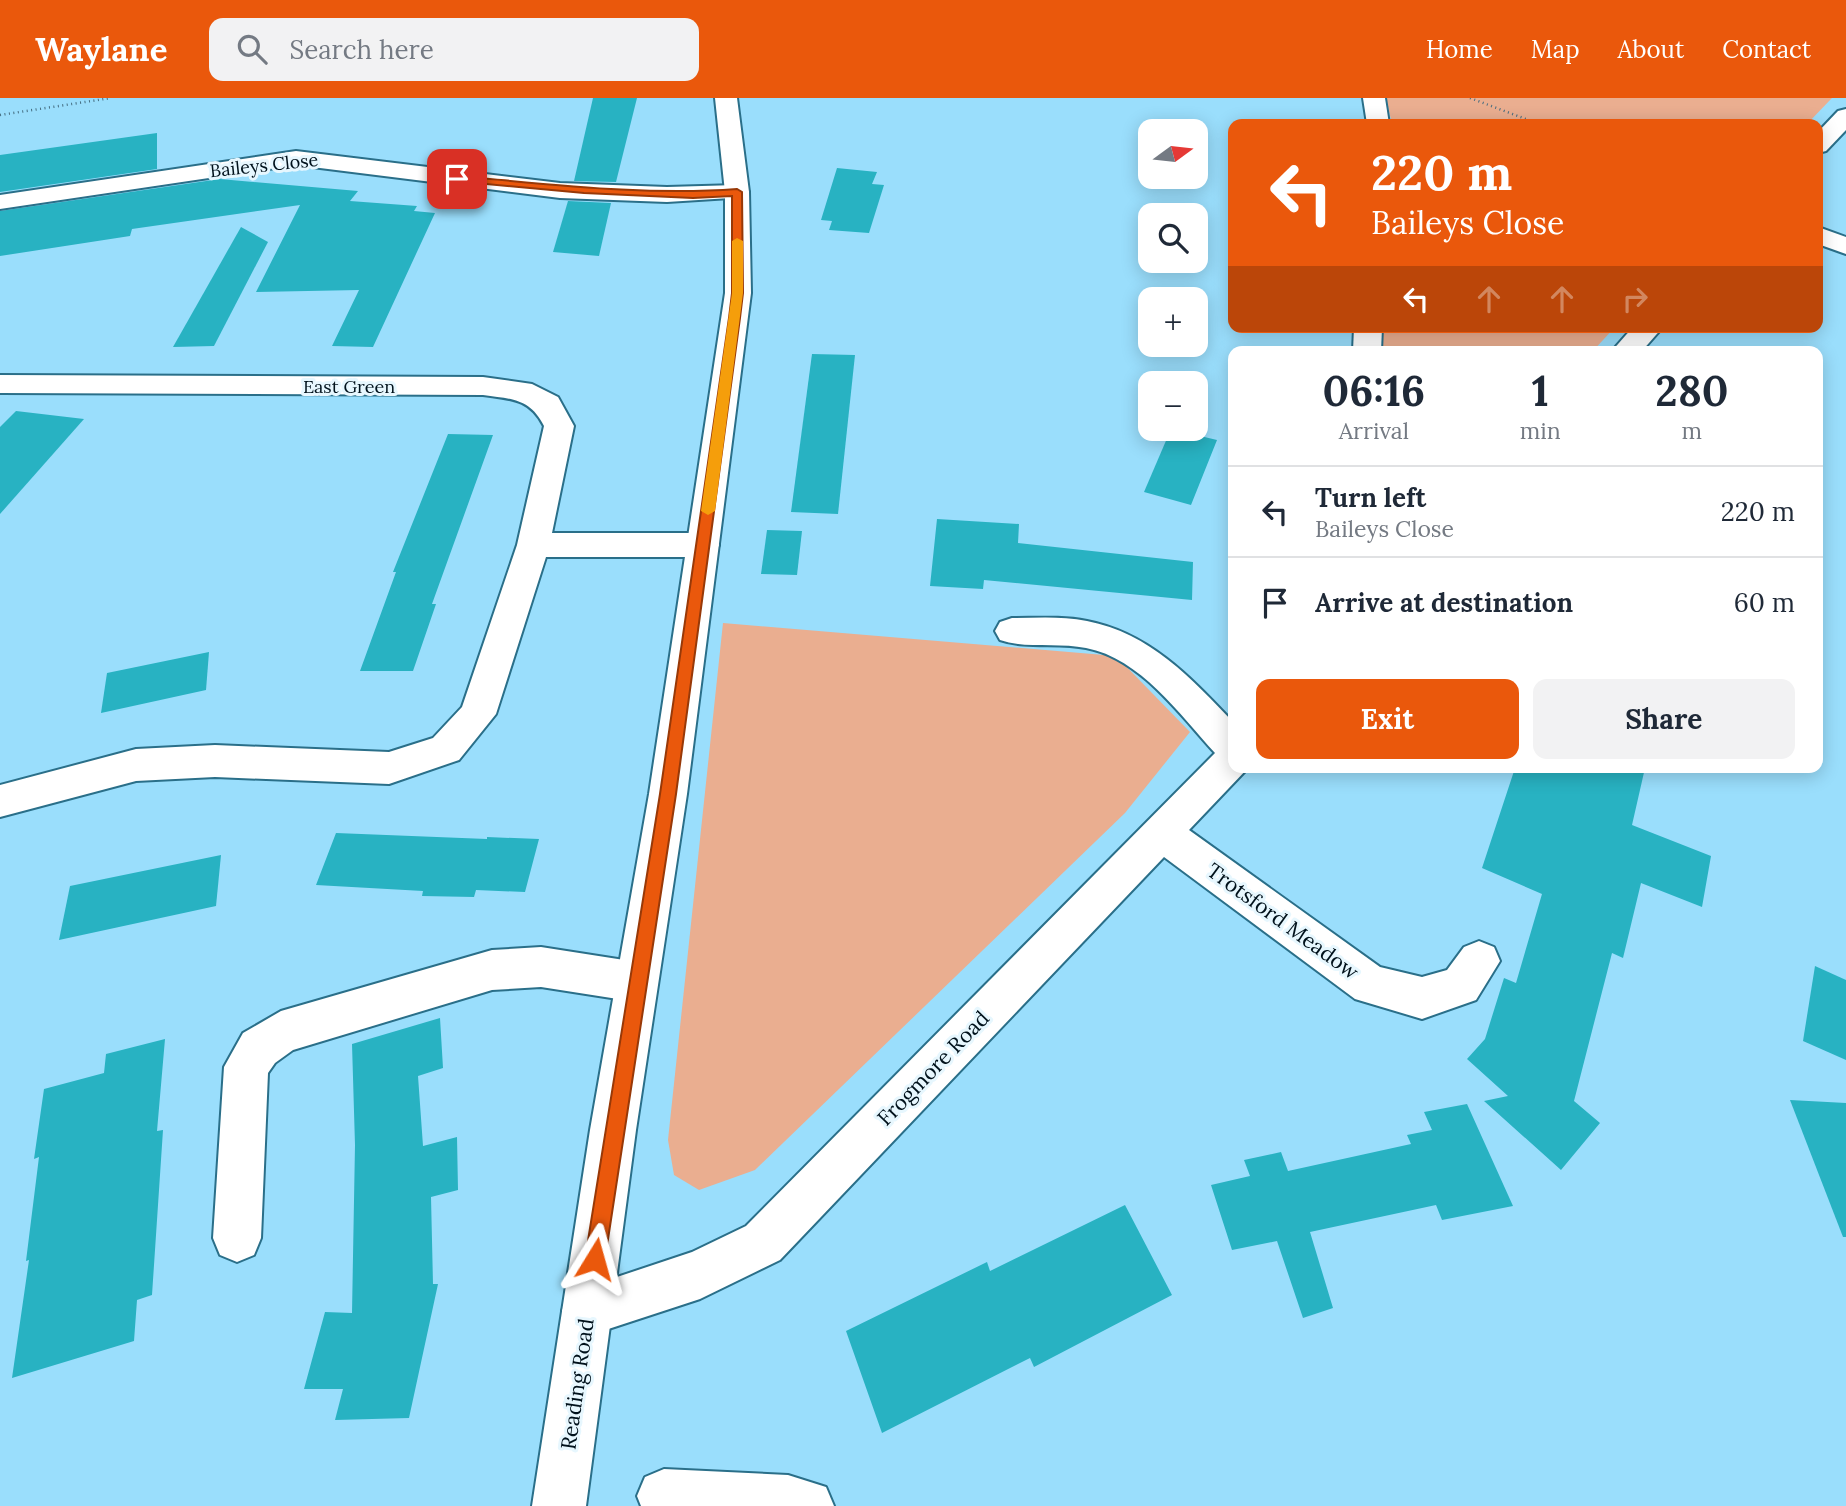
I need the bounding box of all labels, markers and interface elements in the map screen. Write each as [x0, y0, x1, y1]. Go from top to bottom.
search box [209, 18, 699, 81]
text: Waylane [35, 28, 167, 70]
icon: search [233, 30, 271, 68]
text: Search here [289, 33, 434, 66]
text: Home [1426, 34, 1493, 65]
text: Map [1531, 34, 1580, 65]
text: About [1618, 34, 1684, 65]
text: Contact [1722, 34, 1811, 65]
north arrow [1138, 119, 1208, 189]
map controls [1138, 119, 1208, 441]
text: 220 m [1371, 141, 1512, 203]
icon: left [1256, 147, 1347, 238]
street label: Baileys Close [209, 148, 320, 182]
pin [427, 149, 487, 209]
icon: arrive [438, 160, 476, 198]
text: Baileys Close [1371, 202, 1564, 243]
button: search [1138, 203, 1208, 273]
icon: left [1397, 280, 1435, 318]
icon: ahead [1470, 280, 1508, 318]
icon: ahead [1543, 280, 1581, 318]
icon: right [1616, 280, 1654, 318]
button: + [1138, 287, 1208, 357]
text: 06:16 [1323, 364, 1425, 418]
text: 1 [1532, 364, 1549, 418]
text: 280 [1655, 364, 1728, 418]
button: − [1138, 371, 1208, 441]
street label: East Green [303, 375, 395, 398]
text: Arrival [1339, 416, 1409, 445]
text: min [1520, 416, 1561, 445]
text: m [1682, 416, 1702, 445]
text: Turn left [1315, 481, 1426, 514]
icon: left [1256, 493, 1294, 531]
text: 220 m [1721, 495, 1795, 528]
text: Baileys Close [1315, 514, 1454, 543]
icon: arrive [1256, 584, 1294, 622]
text: Arrive at destination [1315, 586, 1573, 619]
text: 60 m [1734, 586, 1795, 619]
button: Exit [1256, 679, 1519, 759]
button: Share [1533, 679, 1795, 759]
street label: Trotsford Meadow [1202, 857, 1364, 985]
street label: Frogmore Road [871, 1005, 995, 1131]
position arrow [558, 1222, 632, 1296]
street label: Reading Road [554, 1317, 600, 1451]

